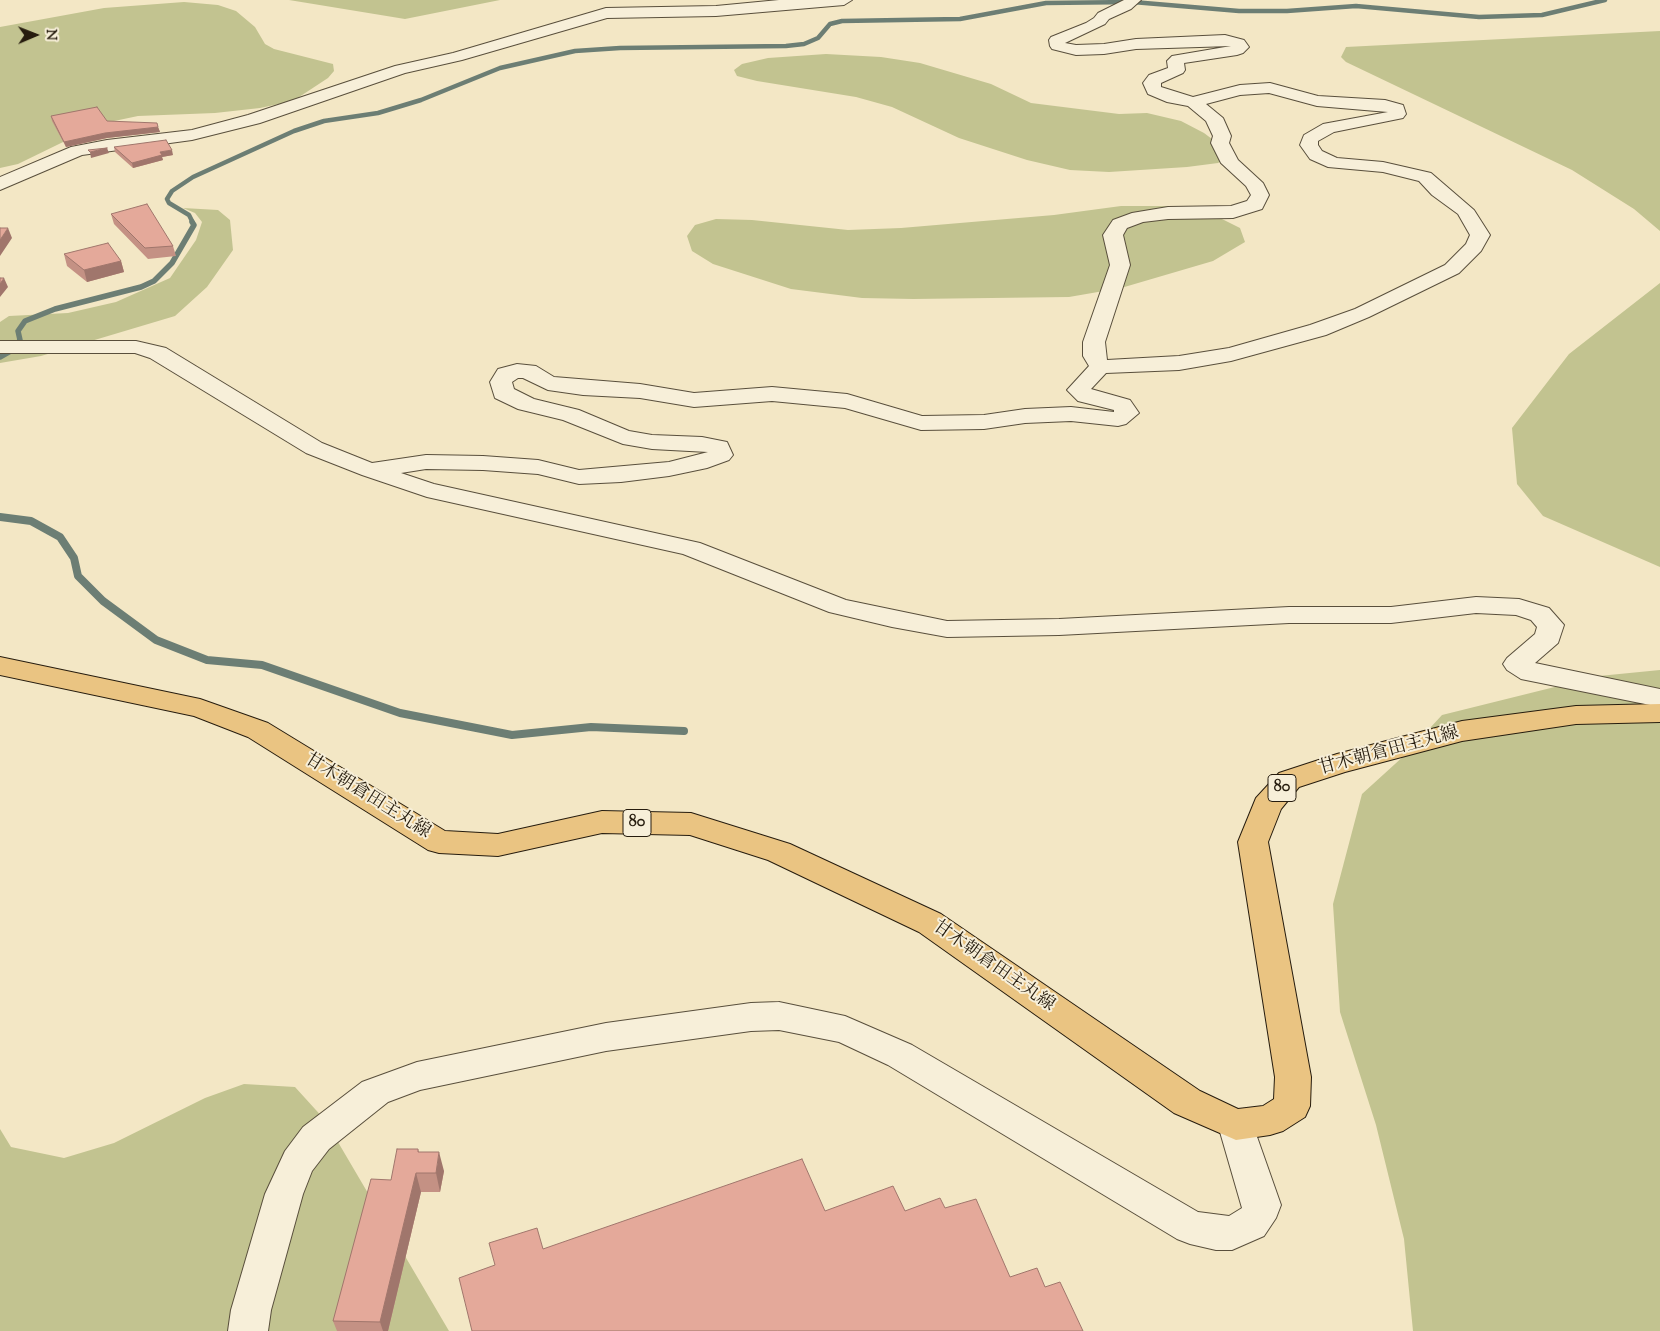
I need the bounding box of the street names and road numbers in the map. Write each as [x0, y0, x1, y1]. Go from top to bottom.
street label: 甘木朝倉田主丸線 [1317, 723, 1461, 781]
street label: 甘木朝倉田主丸線 [300, 750, 434, 844]
road number: 80 [1268, 774, 1296, 801]
road number: 80 [623, 810, 651, 836]
street label: 甘木朝倉田主丸線 [928, 917, 1058, 1017]

